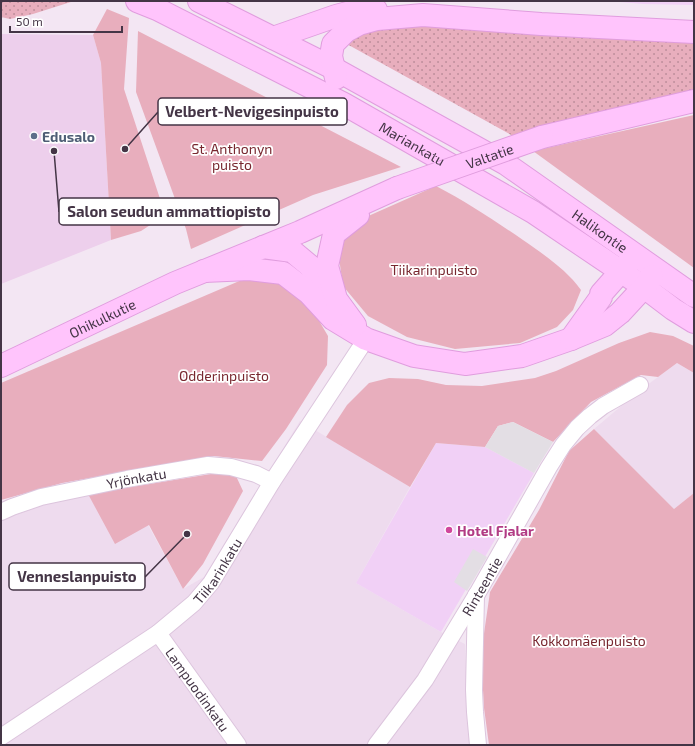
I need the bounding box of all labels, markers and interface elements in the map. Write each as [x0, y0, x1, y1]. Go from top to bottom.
scale bar [10, 8, 122, 34]
text: 50 m [16, 14, 43, 28]
callout: Velbert-Nevigesinpuisto [158, 98, 347, 125]
text: Velbert-Nevigesinpuisto [165, 102, 339, 120]
street label: Mariankatu [376, 118, 448, 169]
place label: Edusalo [42, 128, 95, 145]
marker: Edusalo [29, 131, 39, 141]
street label: Valtatie [463, 139, 516, 172]
park label: St. Anthonyn puisto [191, 140, 273, 173]
callout: Salon seudun ammattiopisto [59, 198, 279, 225]
text: Salon seudun ammattiopisto [67, 202, 271, 220]
street label: Halikontie [569, 205, 631, 256]
park label: Tiikarinpuisto [390, 261, 478, 278]
street label: Ohikulkutie [66, 295, 138, 341]
park label: Odderinpuisto [179, 367, 269, 384]
street label: Yrjönkatu [105, 464, 168, 492]
place label: Hotel Fjalar [457, 522, 534, 539]
marker: Hotel Fjalar [444, 525, 454, 535]
street label: Tiikarinkatu [189, 535, 245, 607]
street label: Rinteentie [458, 554, 505, 619]
callout: Venneslanpuisto [9, 563, 145, 590]
text: Venneslanpuisto [17, 567, 137, 585]
park label: Kokkomäenpuisto [532, 632, 646, 649]
street label: Lampuodinkatu [162, 644, 234, 734]

